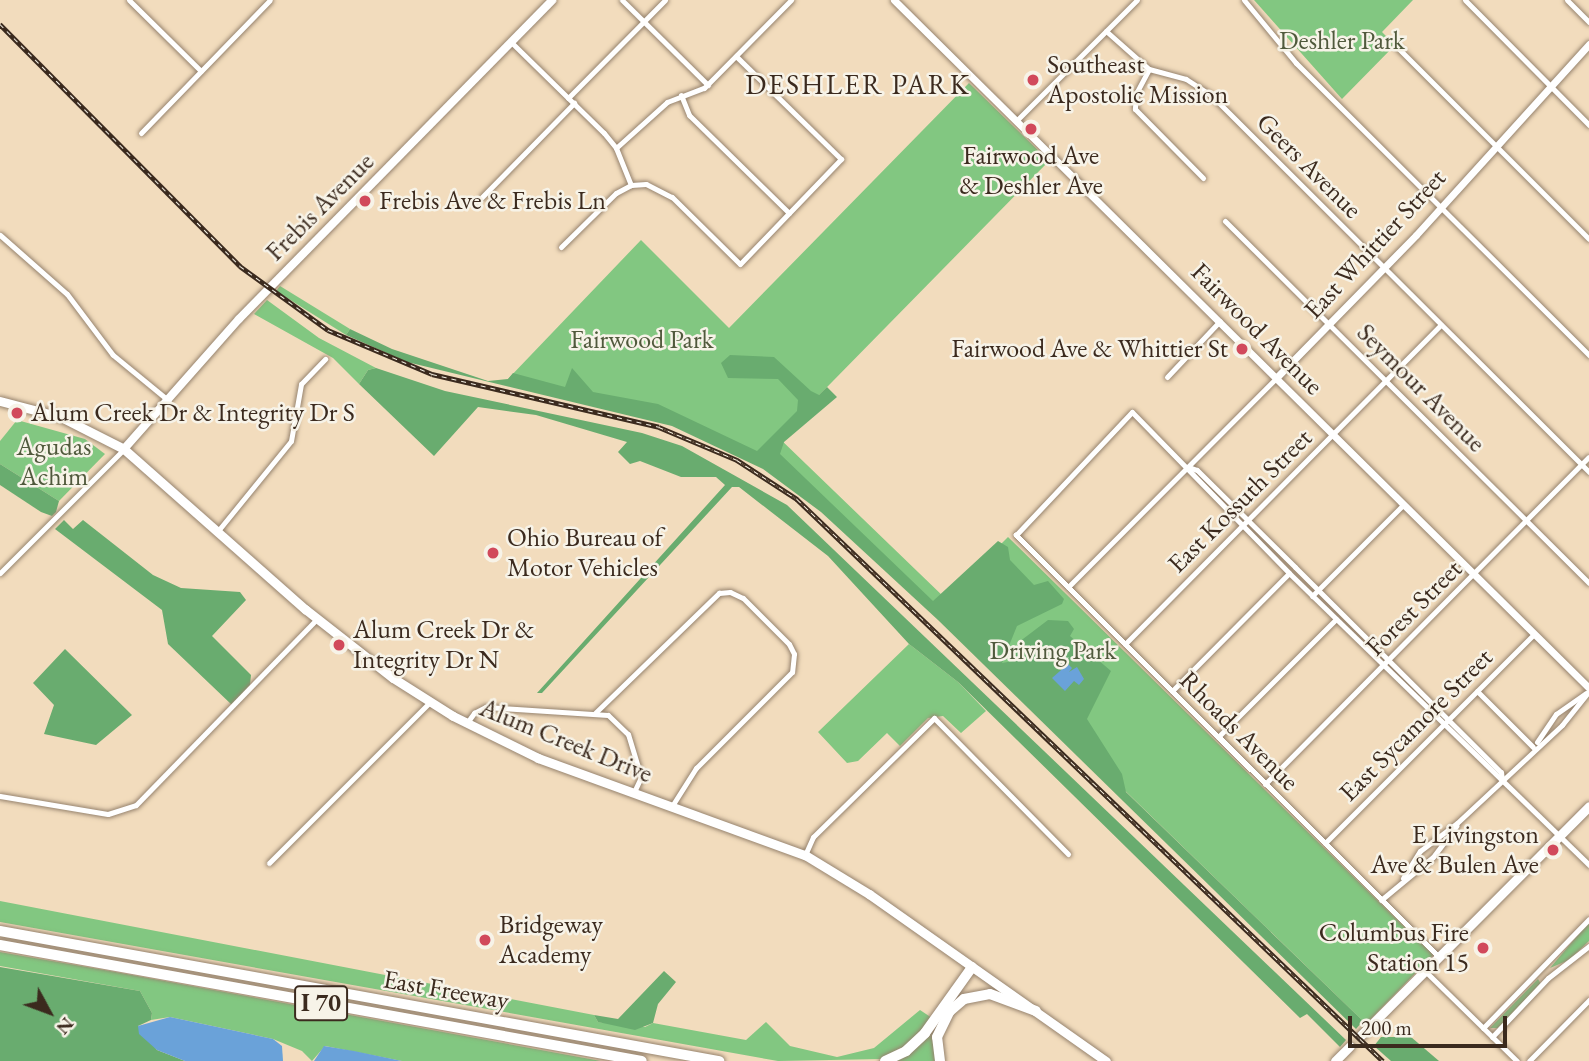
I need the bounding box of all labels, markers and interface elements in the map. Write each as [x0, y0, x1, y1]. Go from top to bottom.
park label: Deshler Park [1279, 25, 1405, 57]
place label: Southeast Apostolic Mission [1047, 49, 1228, 110]
district label: DESHLER PARK [747, 67, 969, 101]
marker: Southeast Apostolic Mission [1025, 72, 1041, 88]
street label: Geers Avenue [1250, 107, 1368, 225]
marker: Fairwood Ave & Deshler Ave [1023, 121, 1039, 137]
place label: Fairwood Ave & Deshler Ave [959, 140, 1103, 202]
street label: Frebis Avenue [259, 146, 381, 268]
street label: East Whittier Street [1298, 163, 1452, 325]
place label: Frebis Ave & Frebis Ln [379, 185, 606, 217]
marker: Frebis Ave & Frebis Ln [357, 193, 373, 209]
street label: Fairwood Avenue [1185, 257, 1329, 401]
street label: Seymour Avenue [1350, 317, 1492, 459]
park label: Fairwood Park [570, 324, 714, 356]
place label: Fairwood Ave & Whittier St [951, 333, 1228, 365]
marker: Fairwood Ave & Whittier St [1234, 341, 1250, 357]
place label: Alum Creek Dr & Integrity Dr S [31, 397, 355, 429]
marker: Alum Creek Dr & Integrity Dr S [9, 405, 25, 421]
street label: East Kossuth Street [1161, 422, 1319, 580]
park label: Agudas Achim [17, 431, 91, 492]
place label: Ohio Bureau of Motor Vehicles [507, 522, 663, 584]
marker: Ohio Bureau of Motor Vehicles [485, 545, 501, 561]
street label: Forest Street [1359, 553, 1469, 663]
place label: Alum Creek Dr & Integrity Dr N [353, 614, 534, 676]
park label: Driving Park [990, 635, 1116, 667]
marker: Alum Creek Dr & Integrity Dr N [331, 637, 347, 653]
street label: East Sycamore Street [1333, 642, 1499, 808]
street label: Rhoads Avenue [1173, 665, 1305, 797]
street label: Alum Creek Drive [475, 692, 657, 790]
place label: E Livingston Ave & Bulen Ave [1371, 819, 1539, 880]
marker: E Livingston Ave & Bulen Ave [1545, 842, 1561, 858]
place label: Bridgeway Academy [499, 909, 603, 970]
place label: Columbus Fire Station 15 [1319, 917, 1469, 978]
marker: Bridgeway Academy [477, 932, 493, 948]
marker: Columbus Fire Station 15 [1475, 940, 1491, 956]
street label: East Freeway [381, 964, 511, 1016]
north arrow [14, 977, 84, 1047]
road number: I 70 [293, 982, 349, 1023]
scale bar [1351, 1002, 1510, 1046]
text: N [51, 1012, 80, 1040]
text: 200 m [1361, 1014, 1412, 1041]

